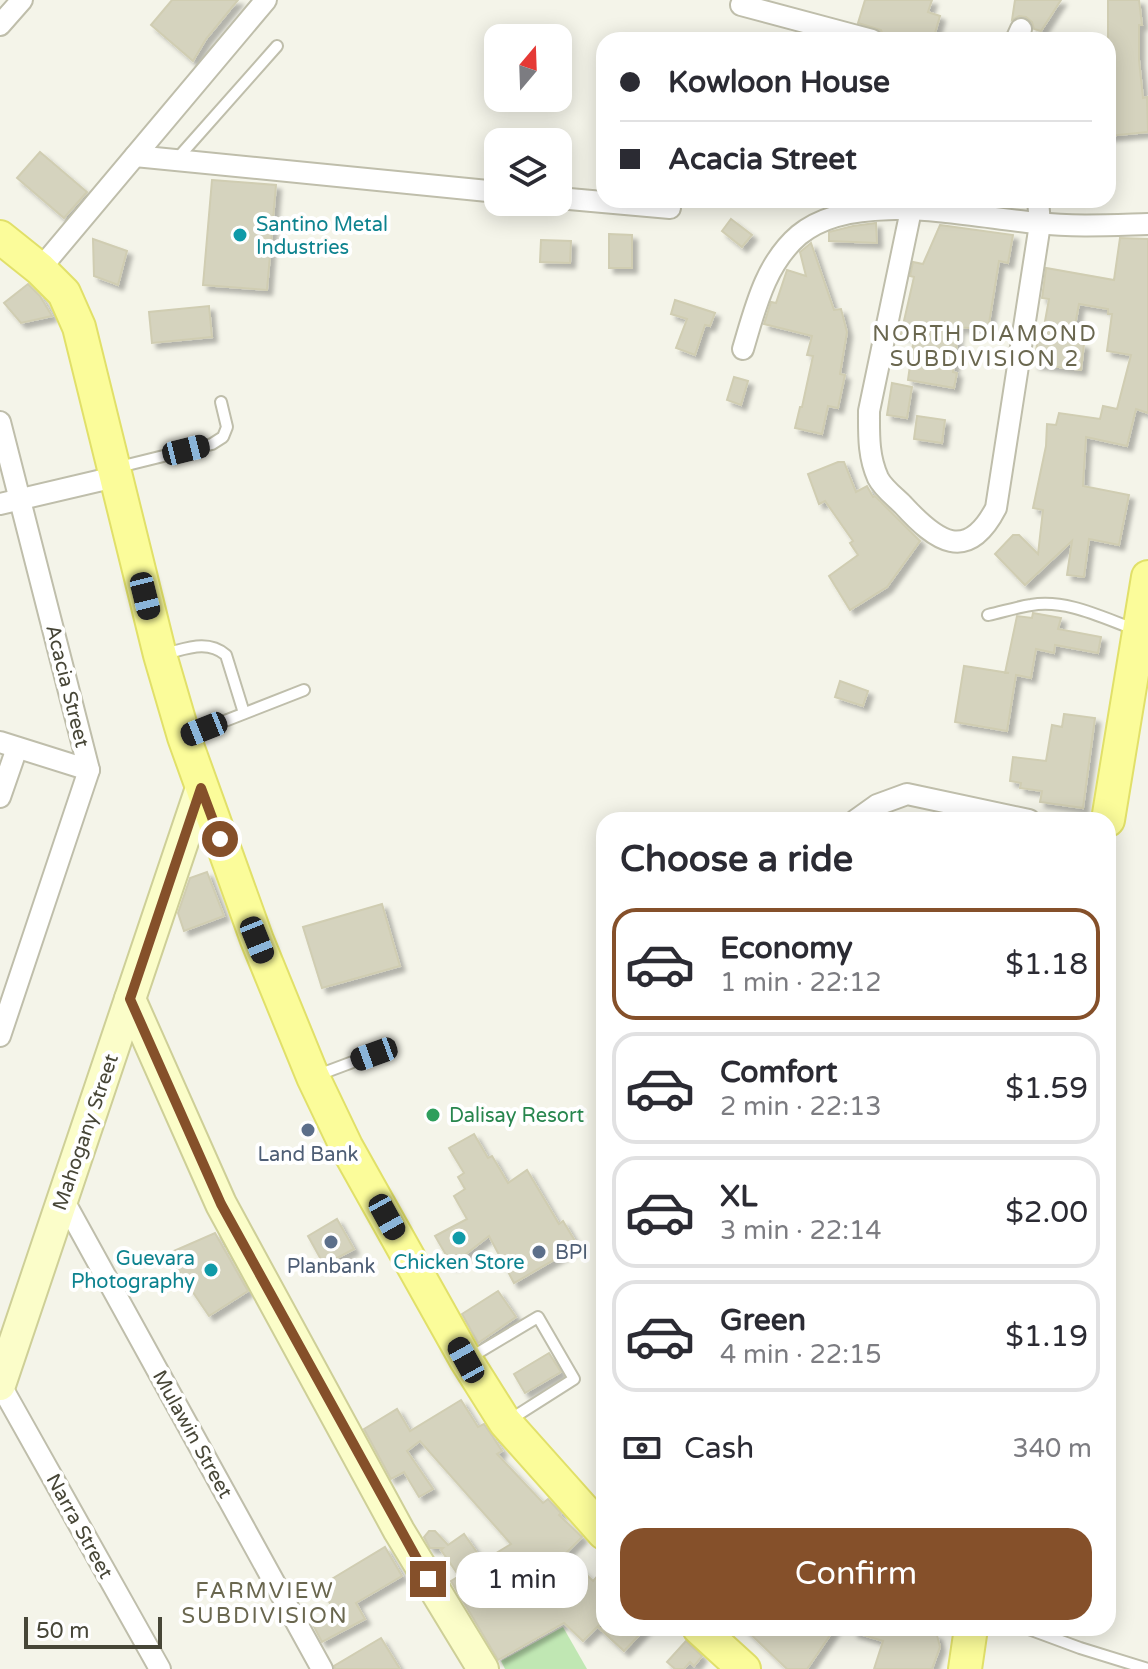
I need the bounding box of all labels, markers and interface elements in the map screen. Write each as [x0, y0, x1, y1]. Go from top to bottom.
north arrow [484, 24, 572, 112]
map controls [484, 24, 572, 216]
text: Kowloon House [668, 64, 890, 101]
button: layers [484, 128, 572, 216]
text: Acacia Street [668, 141, 857, 178]
place label: Santino Metal Industries [256, 213, 388, 260]
marker: Santino Metal Industries [231, 226, 249, 244]
district label: NORTH DIAMOND SUBDIVISION 2 [872, 321, 1098, 372]
car [160, 433, 212, 467]
car [128, 570, 162, 622]
street label: Acacia Street [40, 622, 94, 751]
car [177, 709, 231, 749]
route start [202, 821, 238, 857]
text: Choose a ride [620, 838, 853, 881]
car [237, 913, 277, 967]
icon: car [624, 928, 696, 1000]
text: Economy [720, 930, 853, 967]
text: $1.18 [1005, 946, 1088, 983]
text: 1 min · 22:12 [720, 967, 882, 998]
car [347, 1035, 401, 1073]
street label: Mahogany Street [48, 1051, 124, 1214]
icon: car [624, 1052, 696, 1124]
text: Comfort [720, 1054, 838, 1091]
text: $1.59 [1005, 1070, 1088, 1107]
text: 2 min · 22:13 [720, 1091, 882, 1122]
place label: Dalisay Resort [449, 1104, 585, 1128]
marker: Dalisay Resort [424, 1106, 442, 1124]
marker: Land Bank [299, 1121, 317, 1139]
place label: Land Bank [258, 1143, 359, 1167]
icon: car [624, 1176, 696, 1248]
text: XL [720, 1178, 757, 1215]
car [365, 1190, 409, 1244]
text: $2.00 [1005, 1194, 1088, 1231]
text: 3 min · 22:14 [720, 1215, 882, 1246]
marker: Chicken Store [450, 1229, 468, 1247]
marker: Planbank [322, 1233, 340, 1251]
place label: BPI [555, 1241, 588, 1265]
marker: BPI [530, 1243, 548, 1261]
place label: Guevara Photography [71, 1247, 195, 1294]
place label: Chicken Store [393, 1251, 525, 1275]
place label: Planbank [287, 1255, 375, 1279]
marker: Guevara Photography [202, 1261, 220, 1279]
icon: car [624, 1300, 696, 1372]
text: Green [720, 1302, 806, 1339]
text: $1.19 [1005, 1318, 1088, 1355]
car [444, 1333, 488, 1387]
text: 4 min · 22:15 [720, 1339, 882, 1370]
street label: Mulawin Street [147, 1366, 237, 1503]
icon: cash [620, 1426, 664, 1470]
text: Cash [684, 1430, 754, 1467]
text: 340 m [1012, 1433, 1092, 1464]
street label: Narra Street [40, 1470, 118, 1583]
button: Confirm [620, 1528, 1092, 1620]
callout: 1 min [456, 1551, 588, 1607]
route end [410, 1561, 446, 1597]
text: 1 min [487, 1564, 557, 1595]
district label: FARMVIEW SUBDIVISION [181, 1578, 349, 1629]
scale bar [24, 1613, 162, 1649]
text: 50 m [36, 1618, 90, 1644]

